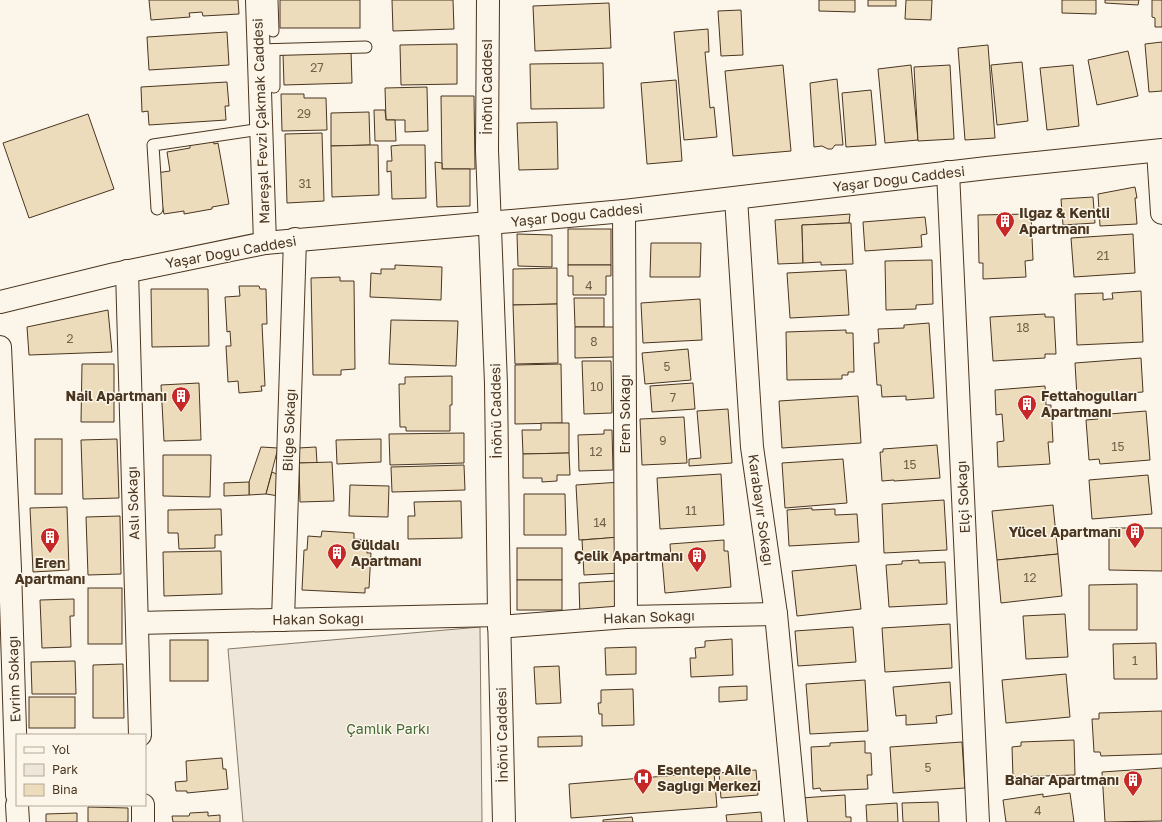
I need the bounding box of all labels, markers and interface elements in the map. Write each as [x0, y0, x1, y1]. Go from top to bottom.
street label: Mareşal Fevzi Çakmak Caddesi [248, 18, 273, 224]
street label: İnönü Caddesi [478, 39, 495, 135]
house number: 27 [310, 60, 324, 75]
house number: 29 [297, 106, 311, 121]
street label: Yaşar Doğu Caddesi [832, 162, 966, 195]
house number: 31 [299, 176, 312, 191]
street label: Yaşar Doğu Caddesi [510, 199, 644, 230]
place label: Ilgaz & Kentli Apartmanı [1019, 204, 1110, 237]
building icon: Ilgaz & Kentli Apartmanı [994, 210, 1016, 238]
street label: Yaşar Doğu Caddesi [164, 232, 298, 271]
house number: 21 [1097, 248, 1110, 263]
house number: 4 [585, 278, 593, 293]
house number: 18 [1016, 320, 1030, 335]
house number: 2 [67, 331, 74, 346]
house number: 8 [590, 334, 598, 349]
house number: 5 [664, 359, 671, 374]
street label: İnönü Caddesi [486, 363, 505, 459]
street label: Eren Sokağı [616, 374, 633, 454]
house number: 10 [590, 379, 604, 394]
building icon: Nail Apartmanı [170, 385, 192, 413]
place label: Nail Apartmanı [66, 387, 167, 404]
place label: Fettahoğulları Apartmanı [1041, 387, 1137, 420]
street label: Bilge Sokağı [279, 388, 298, 472]
house number: 7 [670, 390, 676, 405]
building icon: Fettahoğulları Apartmanı [1016, 393, 1038, 421]
house number: 9 [659, 433, 667, 448]
house number: 15 [1112, 439, 1124, 454]
house number: 12 [590, 444, 602, 459]
street label: Karabayır Sokağı [745, 453, 778, 567]
house number: 15 [904, 457, 916, 472]
street label: Elçi Sokağı [952, 460, 973, 534]
street label: Aslı Sokağı [123, 466, 142, 540]
house number: 11 [685, 503, 697, 518]
house number: 14 [593, 515, 607, 530]
building icon: Yücel Apartmanı [1124, 521, 1146, 549]
place label: Yücel Apartmanı [1008, 523, 1121, 540]
building icon: Eren Apartmanı [39, 526, 61, 554]
place label: Güldalı Apartmanı [351, 536, 422, 569]
building icon: Güldalı Apartmanı [326, 542, 348, 570]
building icon: Çelik Apartmanı [686, 545, 708, 573]
place label: Çelik Apartmanı [574, 547, 683, 564]
place label: Eren Apartmanı [15, 554, 85, 587]
house number: 12 [1024, 570, 1036, 585]
street label: Hakan Sokağı [603, 606, 695, 627]
street label: Hakan Sokağı [272, 609, 364, 628]
street label: Evrim Sokağı [3, 635, 24, 723]
house number: 1 [1132, 653, 1138, 668]
street label: İnönü Caddesi [492, 687, 511, 783]
park label: Çamlık Parkı [346, 720, 430, 737]
legend [16, 734, 146, 806]
text: Yol [52, 742, 70, 757]
house number: 5 [925, 760, 932, 775]
place label: Esentepe Aile Sağlığı Merkezi [657, 761, 761, 794]
text: Park [52, 762, 78, 777]
hospital icon: Esentepe Aile Sağlığı Merkezi [632, 767, 654, 795]
building icon: Bahar Apartmanı [1122, 769, 1144, 797]
place label: Bahar Apartmanı [1005, 771, 1119, 788]
text: Bina [52, 782, 77, 797]
house number: 4 [1034, 803, 1042, 818]

